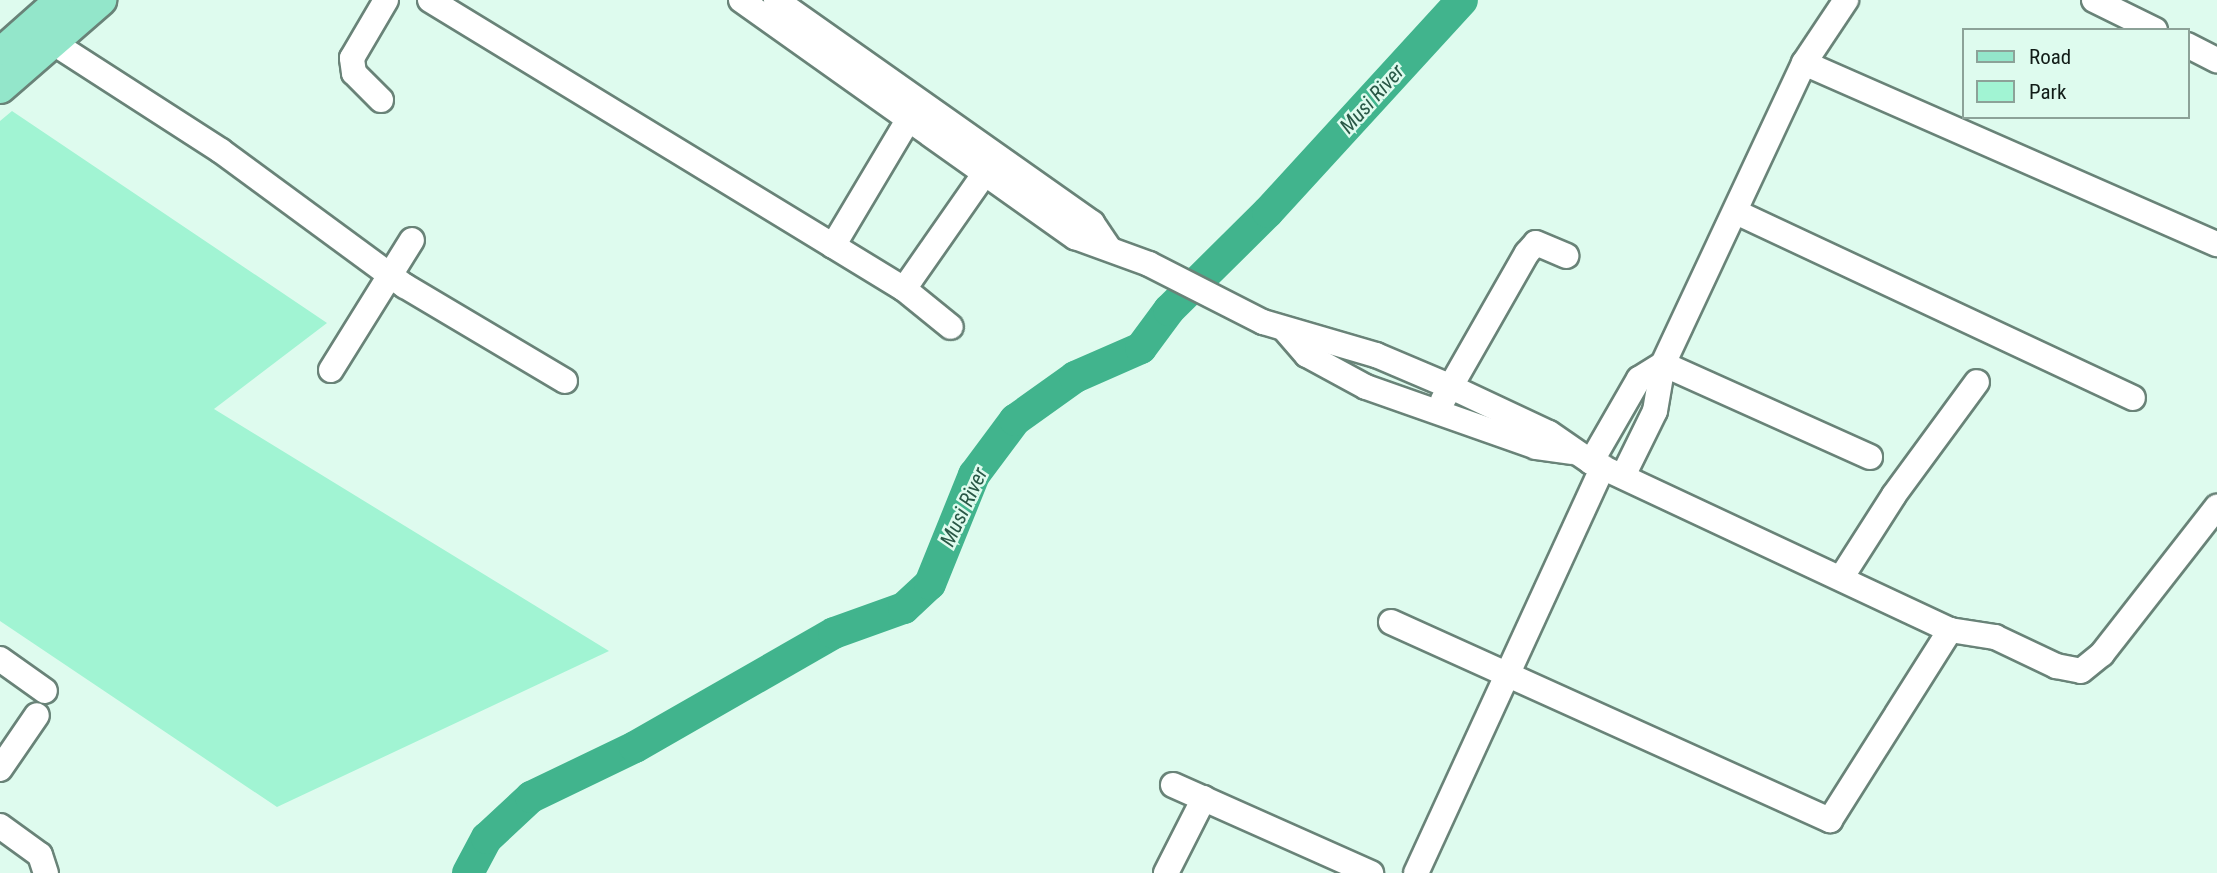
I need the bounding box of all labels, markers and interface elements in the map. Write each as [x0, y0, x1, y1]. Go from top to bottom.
legend [1962, 28, 2189, 119]
text: Road [2029, 45, 2071, 69]
water label: Musi River [1335, 59, 1409, 139]
text: Park [2029, 80, 2066, 104]
water label: Musi River [935, 464, 993, 550]

